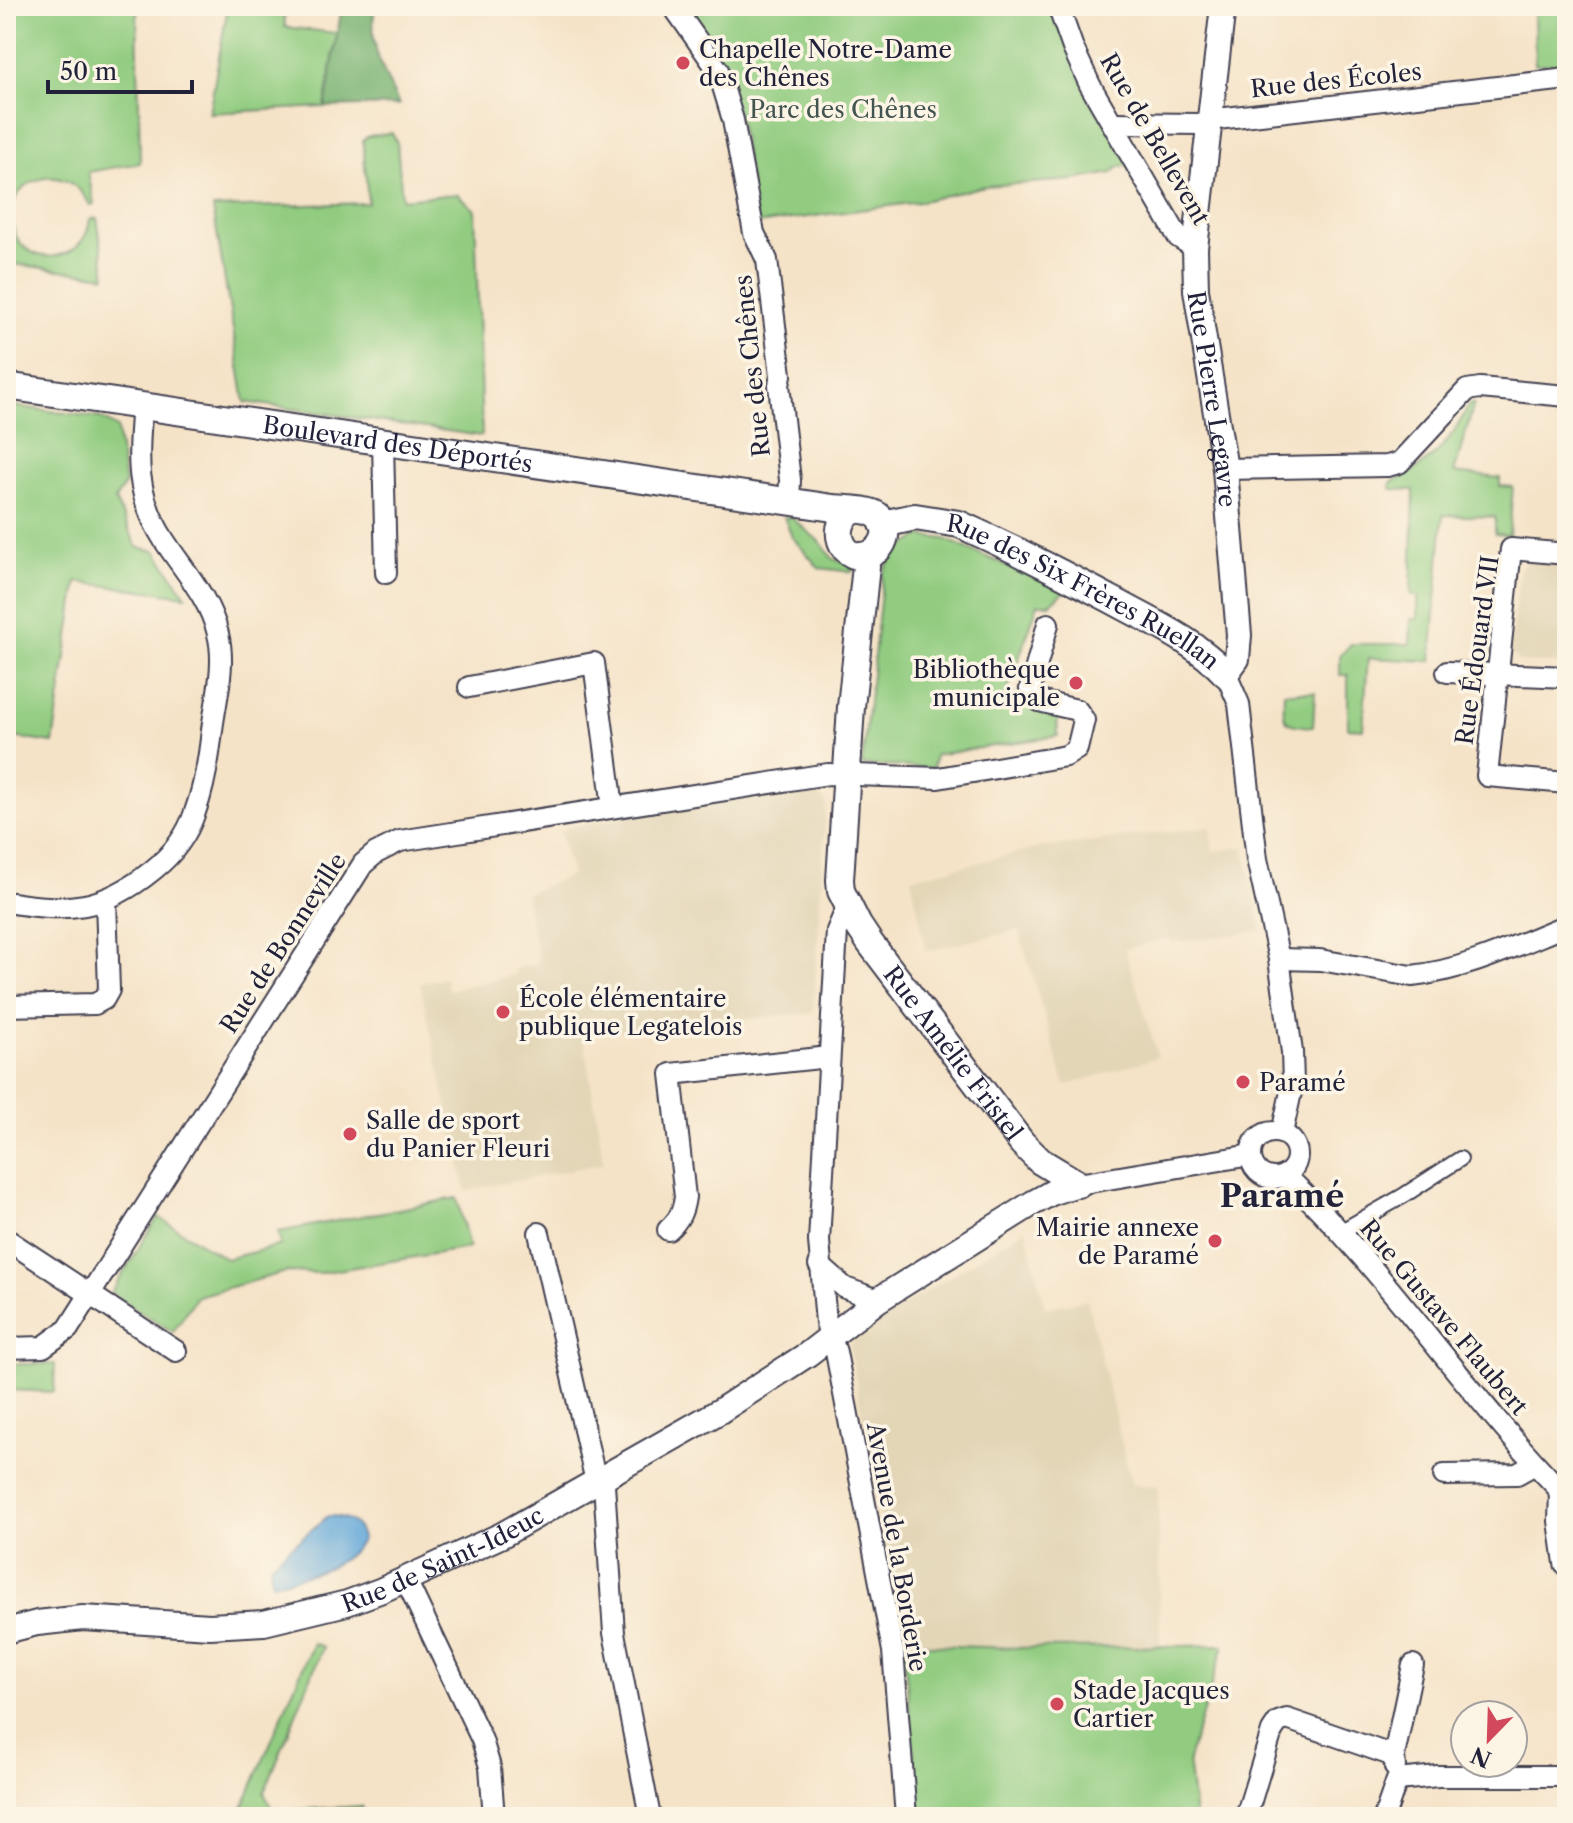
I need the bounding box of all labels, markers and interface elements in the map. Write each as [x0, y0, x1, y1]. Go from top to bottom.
place label: Chapelle Notre-Dame des Chênes [699, 35, 952, 92]
scale bar [48, 44, 192, 94]
street label: Rue de Bellevent [1094, 48, 1216, 230]
marker: Chapelle Notre-Dame des Chênes [674, 54, 692, 72]
text: 50 m [60, 57, 117, 86]
street label: Rue des Écoles [1249, 57, 1423, 103]
park label: Parc des Chênes [749, 95, 937, 124]
street label: Rue des Chênes [728, 274, 776, 458]
street label: Rue Pierre Legavre [1182, 289, 1243, 508]
street label: Boulevard des Déportés [261, 410, 534, 478]
street label: Rue des Six Frères Ruellan [945, 508, 1226, 675]
street label: Rue Édouard VII [1449, 554, 1505, 746]
place label: Bibliothèque municipale [913, 655, 1060, 712]
marker: Bibliothèque municipale [1067, 674, 1085, 692]
street label: Rue de Bonneville [214, 847, 352, 1039]
street label: Rue Amélie Fristel [878, 960, 1029, 1146]
place label: École élémentaire publique Legatelois [519, 984, 743, 1041]
marker: École élémentaire publique Legatelois [494, 1003, 512, 1021]
place label: Paramé [1259, 1068, 1346, 1097]
marker: Paramé [1234, 1073, 1252, 1091]
place label: Salle de sport du Panier Fleuri [366, 1106, 550, 1163]
marker: Salle de sport du Panier Fleuri [341, 1125, 359, 1143]
district label: Paramé [1220, 1176, 1344, 1215]
place label: Mairie annexe de Paramé [1036, 1213, 1199, 1270]
street label: Rue Gustave Flaubert [1354, 1213, 1534, 1421]
marker: Mairie annexe de Paramé [1206, 1232, 1224, 1250]
street label: Avenue de la Borderie [861, 1419, 933, 1674]
street label: Rue de Saint-Ideuc [338, 1500, 549, 1618]
place label: Stade Jacques Cartier [1073, 1676, 1230, 1733]
marker: Stade Jacques Cartier [1048, 1695, 1066, 1713]
north arrow [1449, 1699, 1529, 1779]
text: N [1467, 1741, 1495, 1773]

